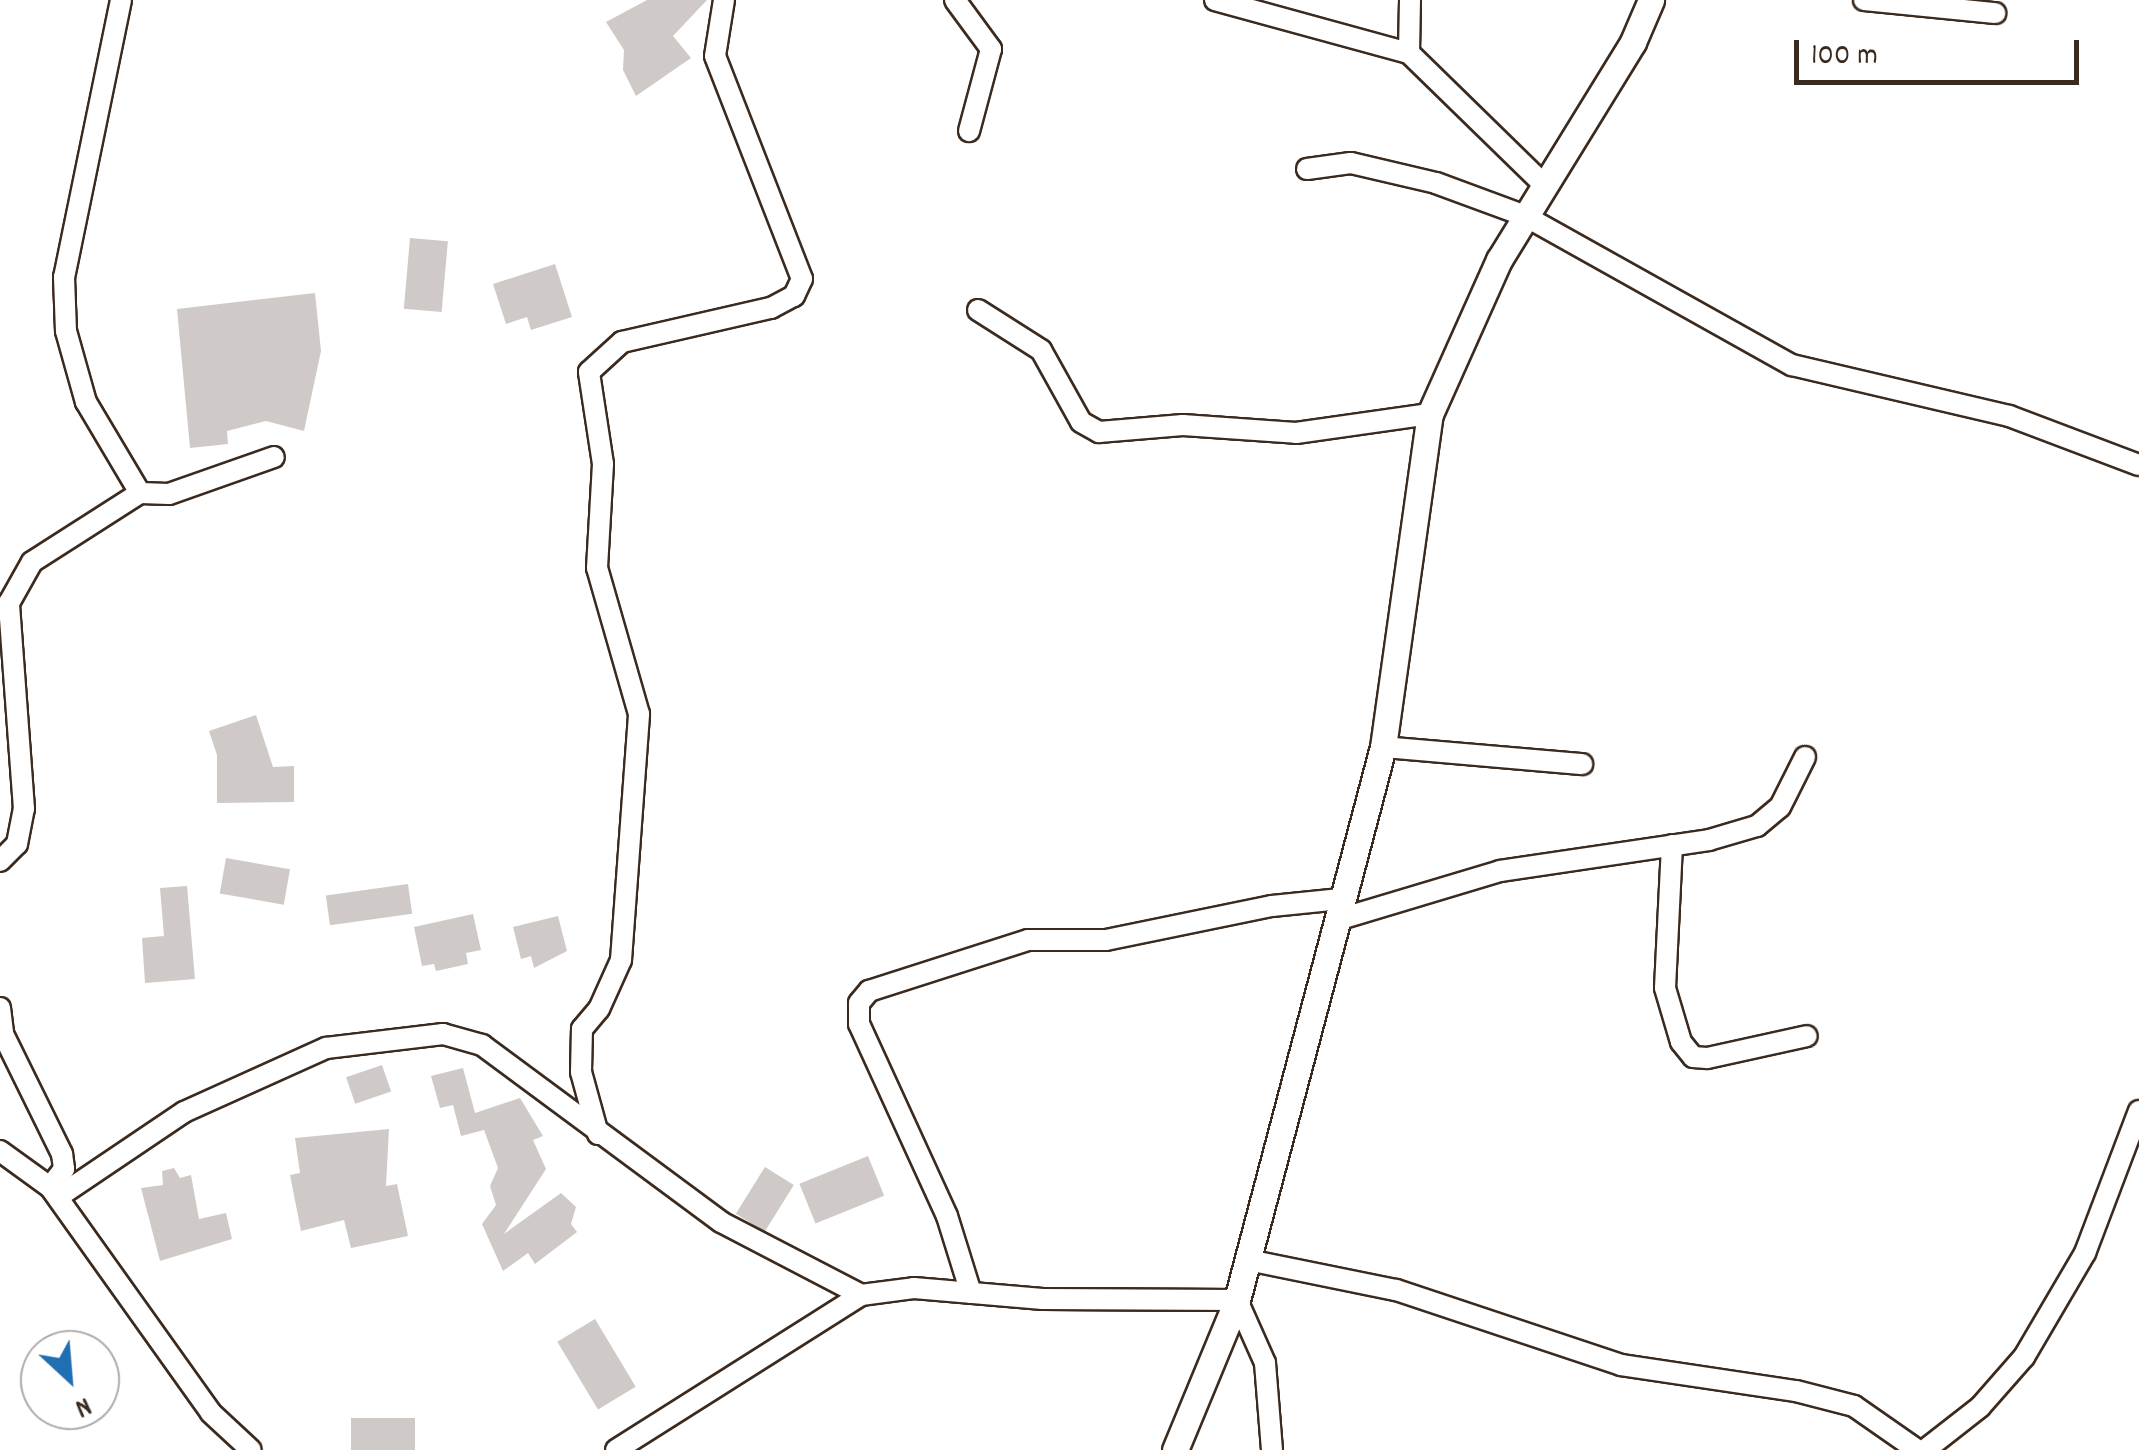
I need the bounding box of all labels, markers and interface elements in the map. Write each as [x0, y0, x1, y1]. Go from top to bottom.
scale bar [1799, 20, 2084, 82]
text: 100 m [1811, 36, 1878, 79]
north arrow [20, 1330, 120, 1430]
text: N [67, 1384, 97, 1426]

